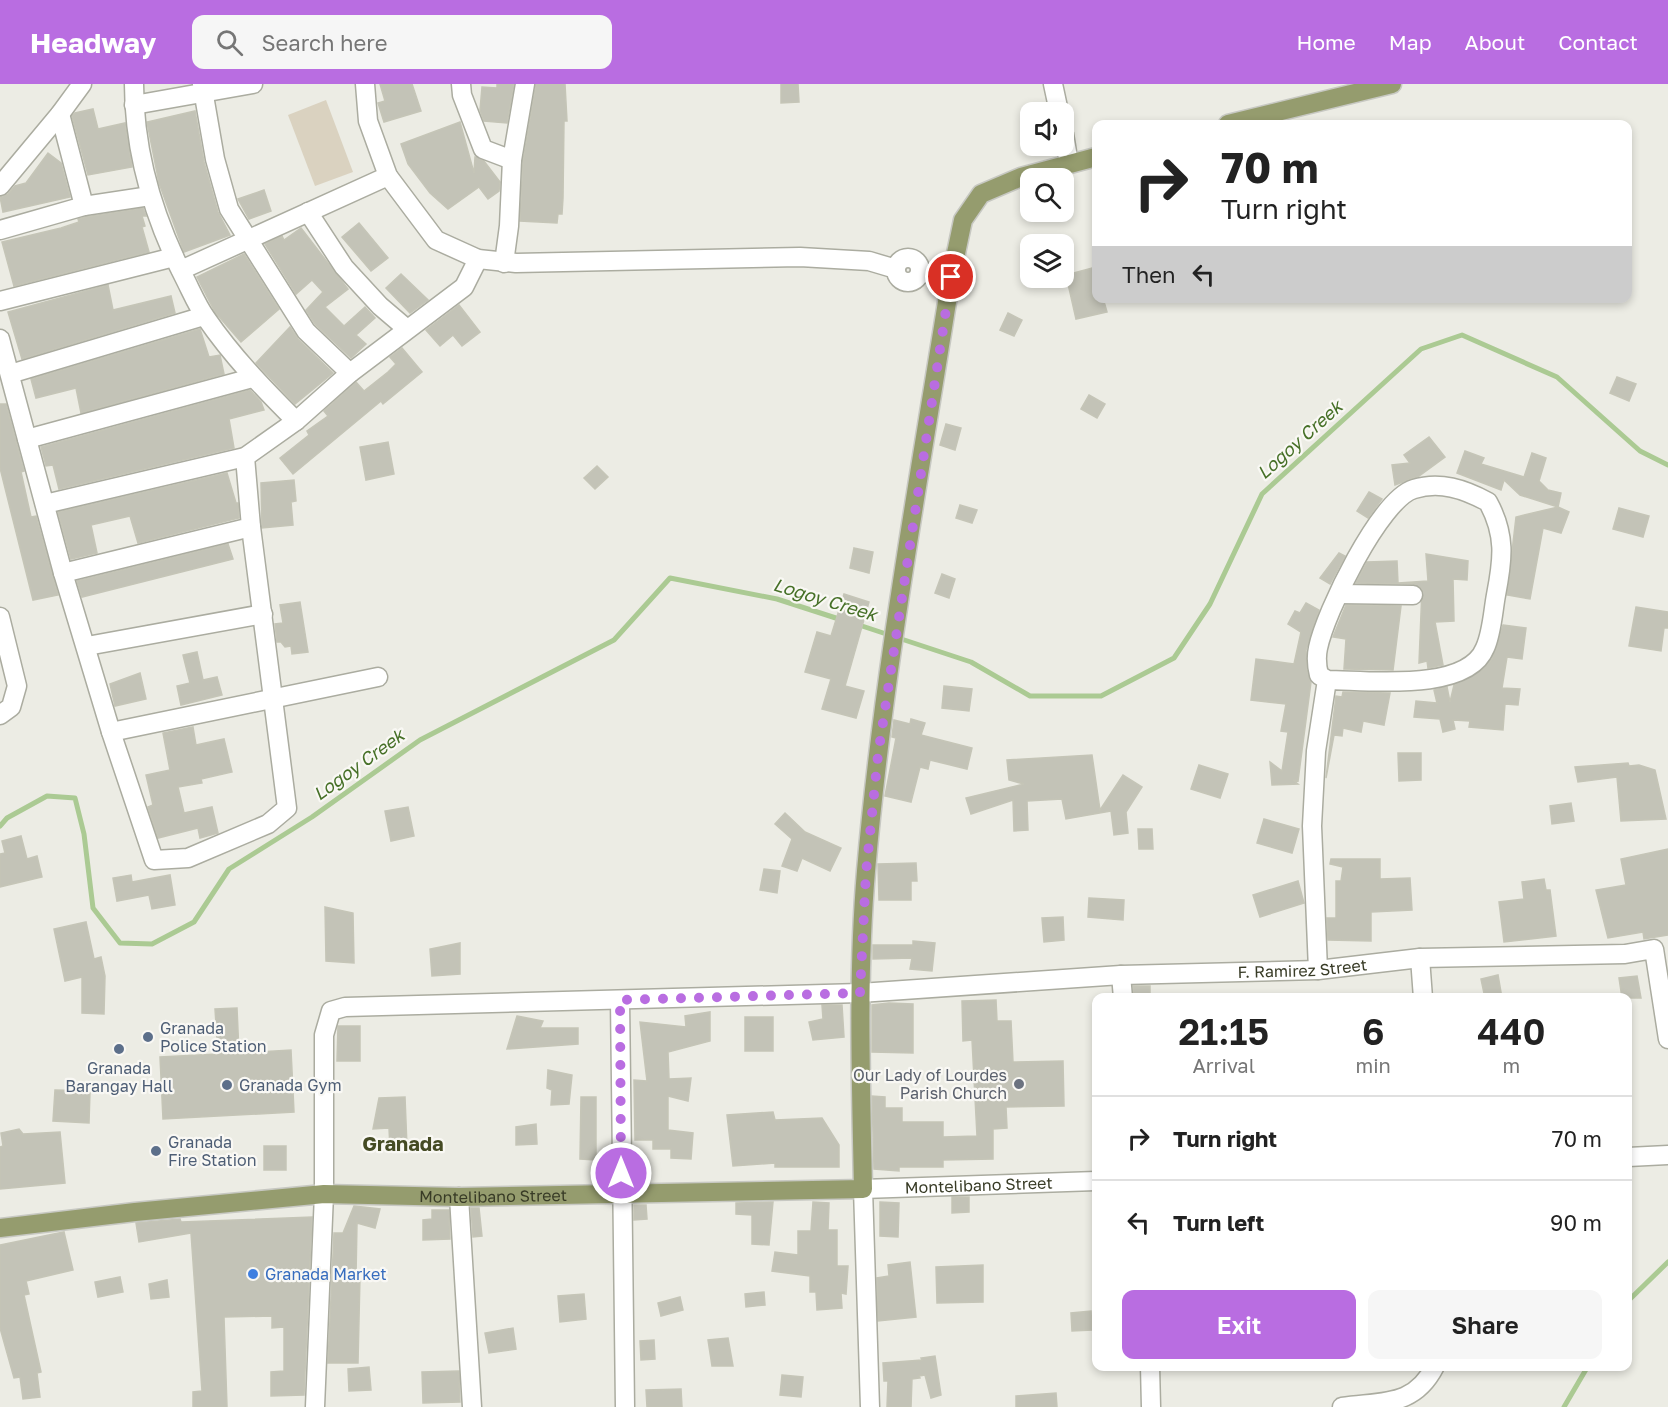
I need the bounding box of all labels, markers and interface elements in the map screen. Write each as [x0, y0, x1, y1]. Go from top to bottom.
search box [192, 15, 612, 69]
text: Headway [30, 26, 156, 59]
icon: search [213, 26, 246, 59]
text: Search here [261, 29, 387, 56]
text: Home [1296, 29, 1356, 55]
text: Map [1389, 29, 1432, 55]
text: About [1465, 29, 1525, 55]
text: Contact [1558, 29, 1638, 55]
map controls [1020, 102, 1074, 288]
button: sound [1020, 102, 1074, 156]
text: 70 m [1221, 142, 1318, 192]
icon: right [1122, 144, 1200, 222]
button: search [1020, 168, 1074, 222]
text: Turn right [1221, 193, 1347, 225]
button: layers [1020, 234, 1074, 288]
pin [925, 251, 976, 302]
icon: left [1187, 258, 1220, 291]
icon: arrive [934, 260, 967, 293]
text: Then [1122, 261, 1175, 288]
water label: Logoy Creek [1252, 394, 1348, 483]
water label: Logoy Creek [771, 573, 881, 626]
water label: Logoy Creek [309, 723, 410, 805]
street label: F. Ramirez Street [1237, 954, 1368, 982]
text: 21:15 [1178, 1010, 1269, 1053]
text: 6 [1362, 1010, 1384, 1053]
text: 440 [1477, 1010, 1546, 1053]
place label: Granada Police Station [160, 1018, 267, 1056]
marker: Granada Police Station [141, 1030, 155, 1044]
marker: Granada Barangay Hall [112, 1042, 126, 1056]
text: Arrival [1192, 1053, 1255, 1077]
text: min [1355, 1053, 1391, 1077]
text: m [1503, 1053, 1520, 1077]
place label: Granada Barangay Hall [65, 1058, 173, 1096]
place label: Our Lady of Lourdes Parish Church [853, 1065, 1007, 1103]
place label: Granada Gym [239, 1075, 342, 1095]
marker: Our Lady of Lourdes Parish Church [1012, 1077, 1026, 1091]
marker: Granada Gym [220, 1078, 234, 1092]
icon: right [1122, 1122, 1155, 1155]
text: Turn right [1173, 1125, 1277, 1152]
text: 70 m [1552, 1125, 1602, 1152]
district label: Granada [362, 1131, 444, 1155]
place label: Granada Fire Station [168, 1132, 257, 1170]
position arrow [589, 1141, 653, 1205]
marker: Granada Fire Station [149, 1144, 163, 1158]
street label: Montelibano Street [905, 1172, 1053, 1198]
street label: Montelibano Street [419, 1185, 567, 1207]
icon: left [1122, 1206, 1155, 1239]
text: Turn left [1173, 1209, 1264, 1236]
text: 90 m [1550, 1209, 1602, 1236]
place label: Granada Market [265, 1264, 387, 1284]
marker: Granada Market [246, 1267, 260, 1281]
button: Exit [1122, 1290, 1356, 1359]
button: Share [1368, 1290, 1602, 1359]

